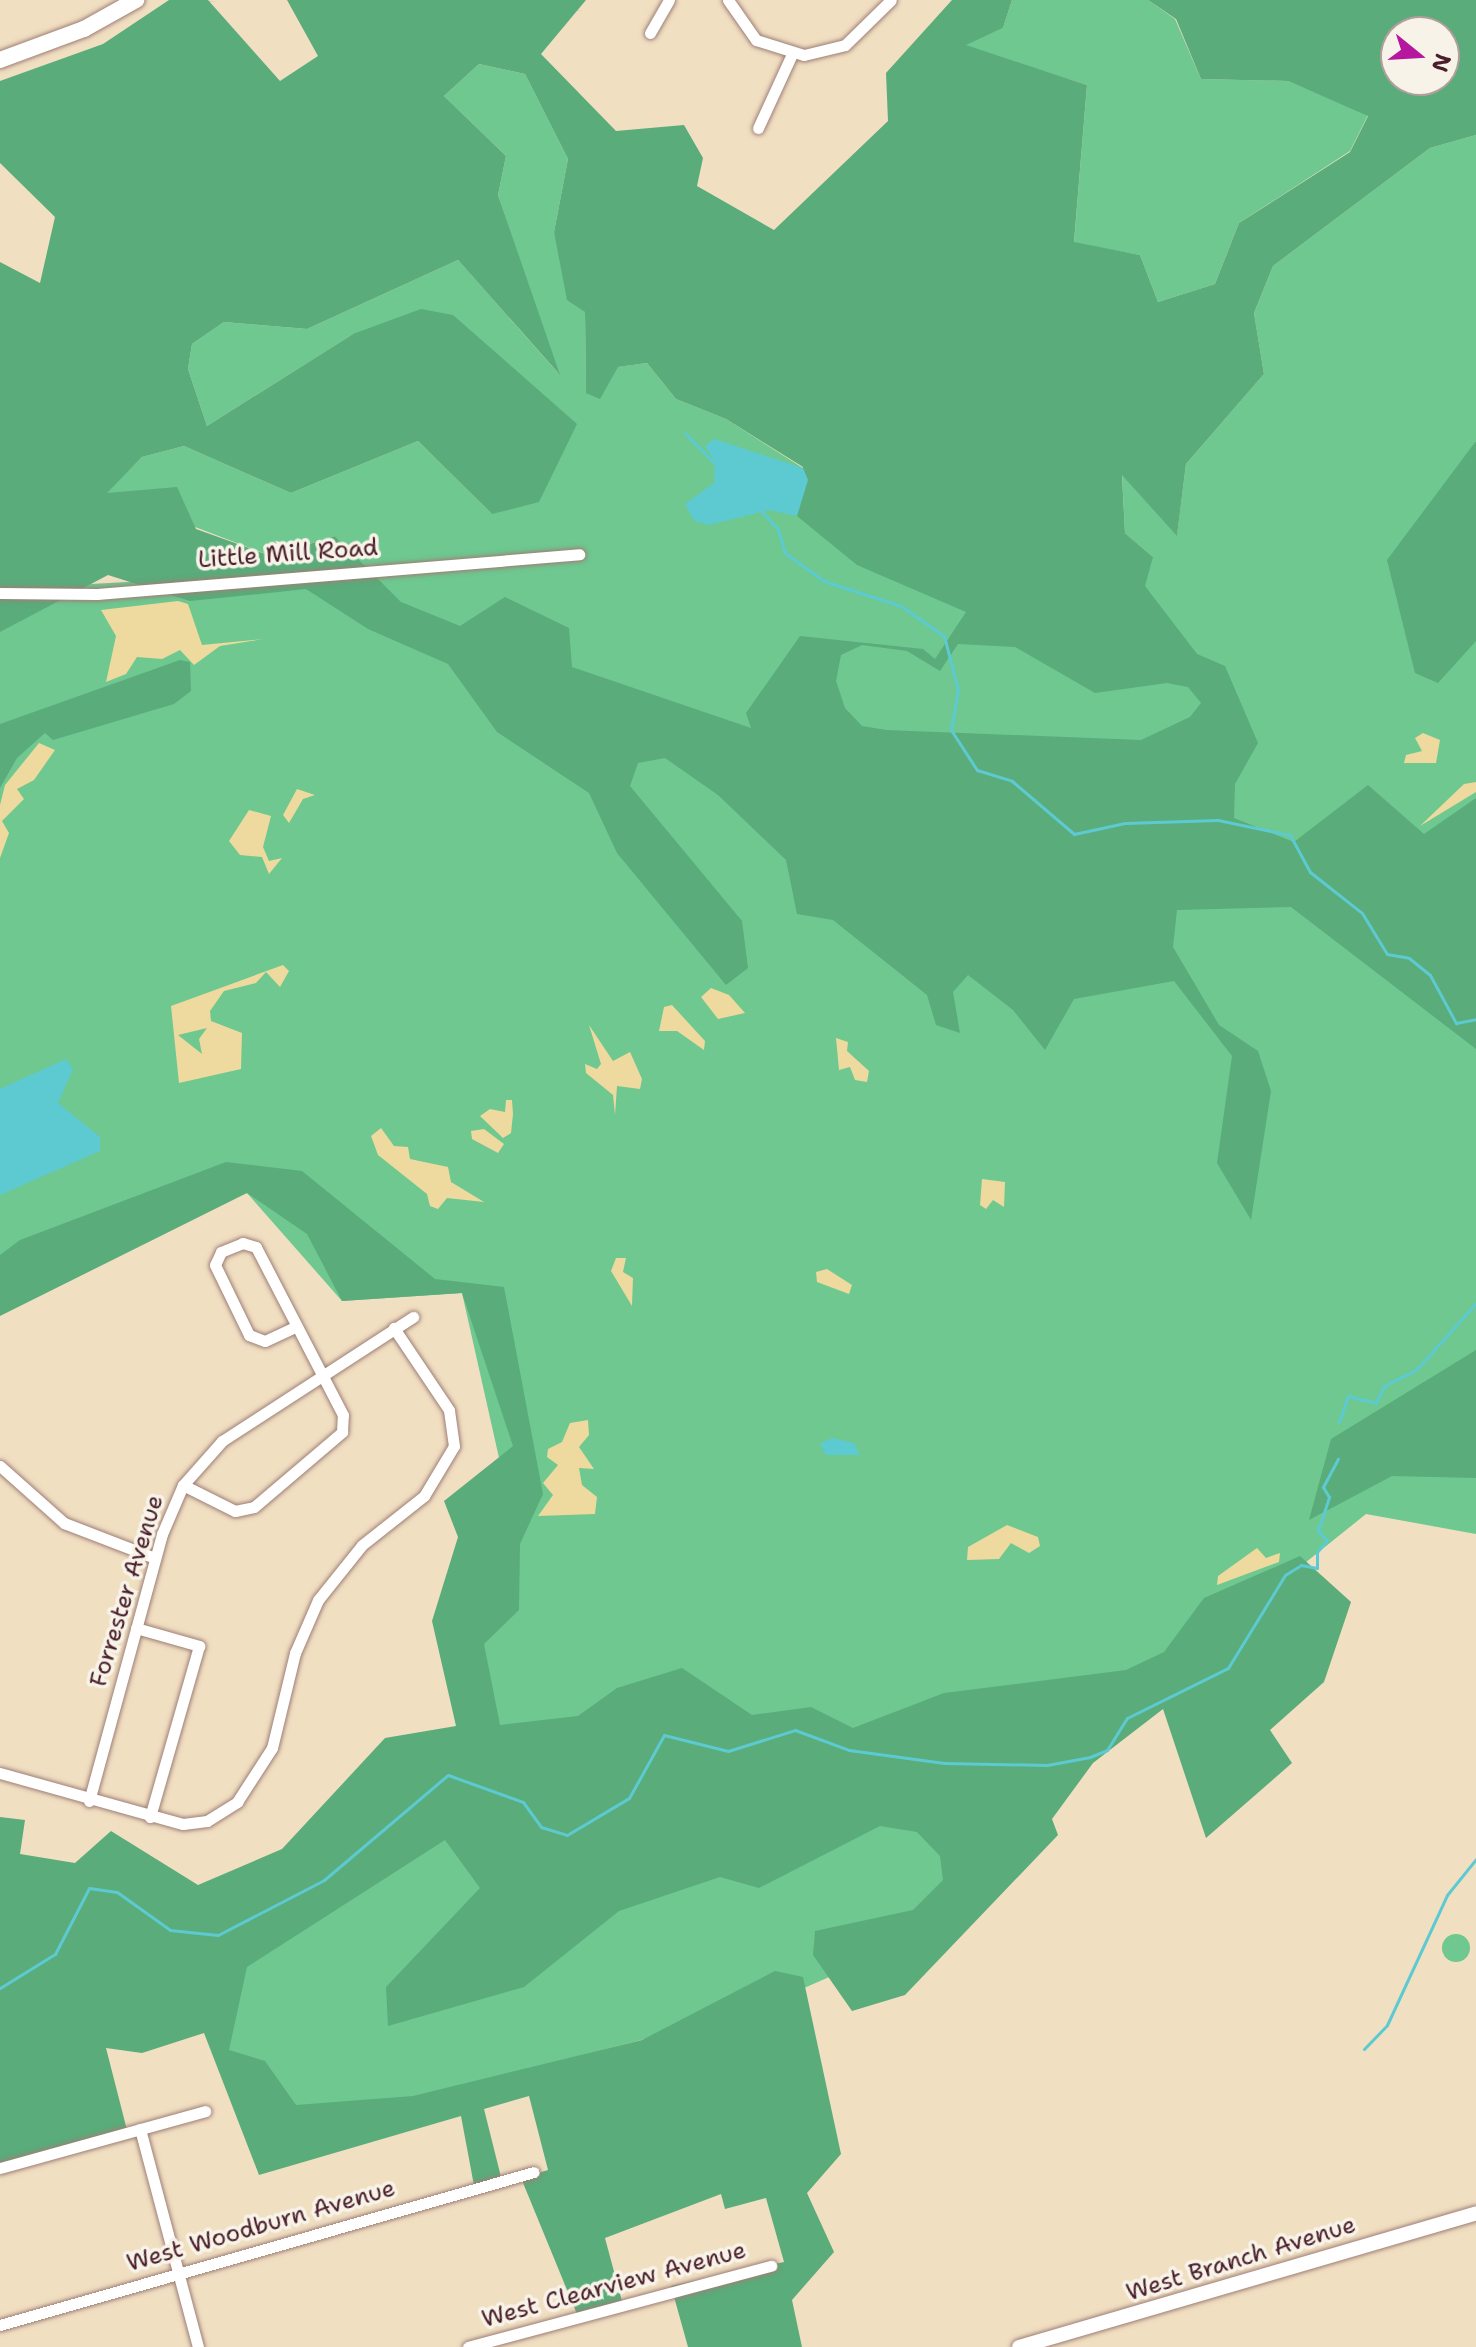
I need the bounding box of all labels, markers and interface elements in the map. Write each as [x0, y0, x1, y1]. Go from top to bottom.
north arrow [1380, 16, 1460, 96]
text: N [1425, 50, 1458, 76]
street label: Little Mill Road [197, 533, 379, 575]
street label: Forrester Avenue [84, 1492, 170, 1690]
street label: West Woodburn Avenue [124, 2174, 398, 2278]
street label: West Branch Avenue [1123, 2210, 1359, 2308]
street label: West Clearview Avenue [479, 2236, 749, 2334]

